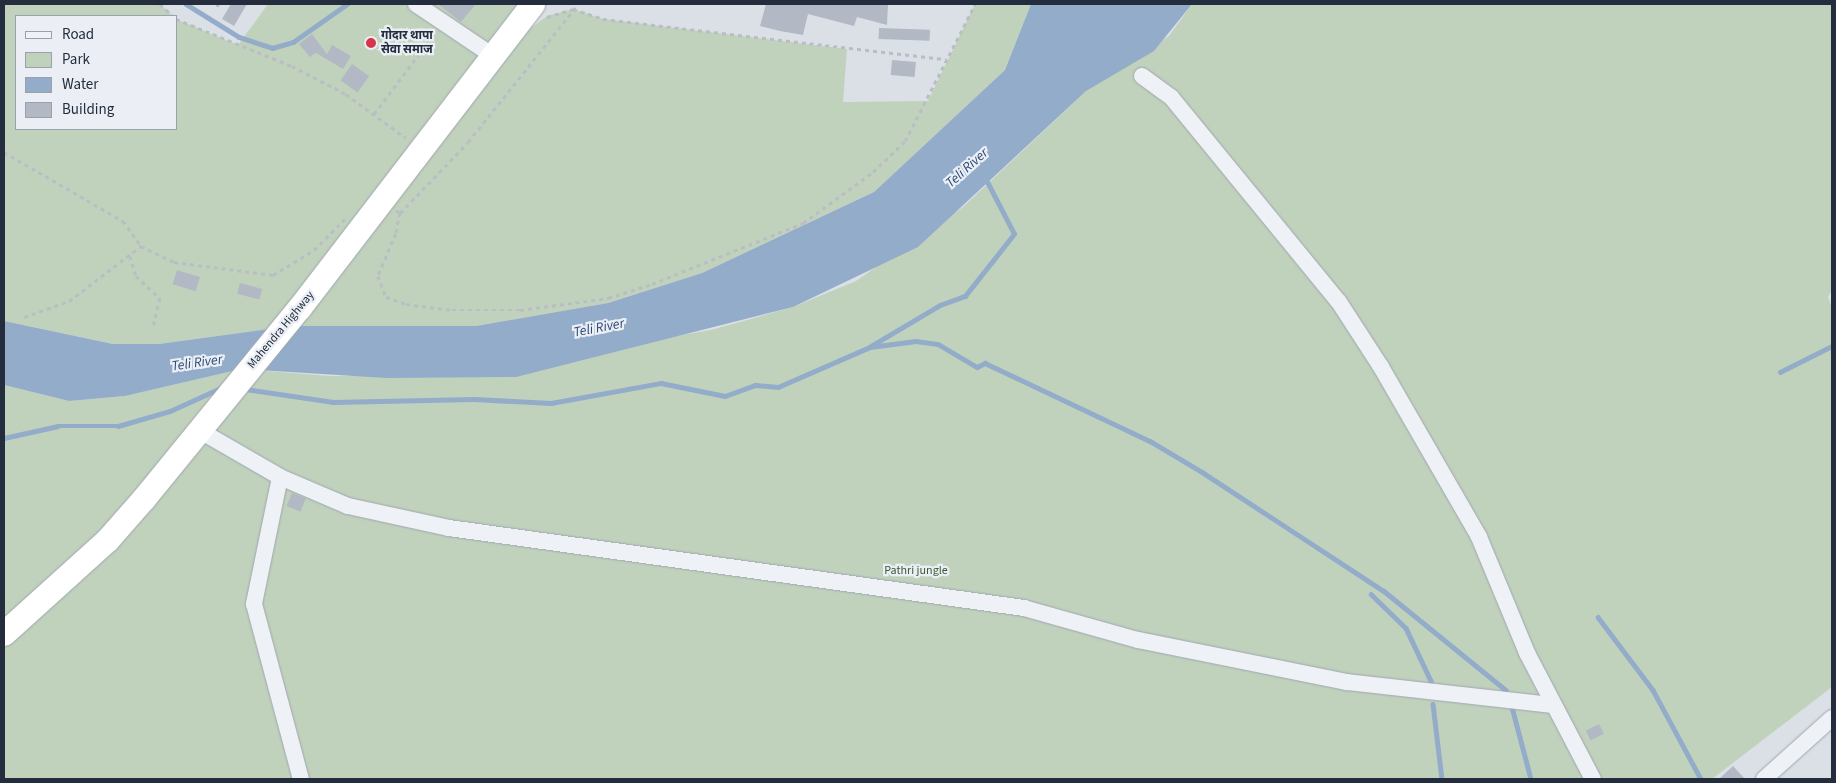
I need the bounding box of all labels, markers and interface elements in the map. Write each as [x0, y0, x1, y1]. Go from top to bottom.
legend [15, 15, 178, 130]
text: Road [62, 24, 94, 45]
place label: गोदार थापा सेवा समाज [381, 29, 433, 57]
marker: गोदार थापा सेवा समाज [365, 37, 377, 49]
text: Park [62, 49, 90, 70]
text: Water [62, 74, 98, 95]
text: Building [62, 99, 114, 120]
water label: Teli River [942, 145, 992, 191]
street label: Mahendra Highway [245, 288, 317, 372]
water label: Teli River [572, 315, 626, 341]
water label: Teli River [170, 351, 224, 375]
park label: Pathri jungle [884, 564, 948, 578]

